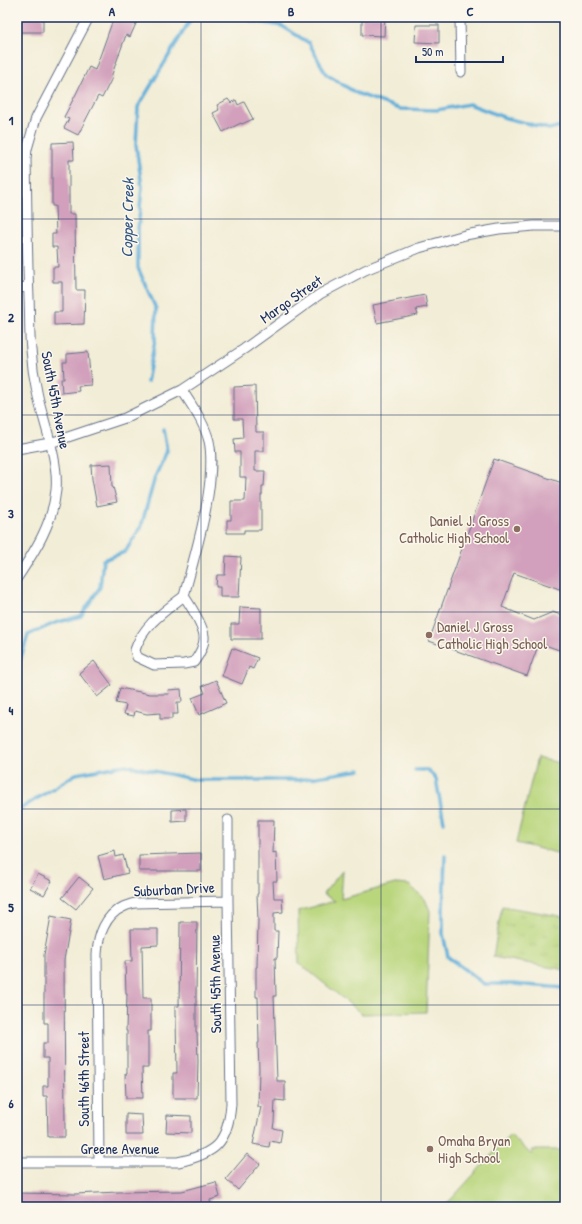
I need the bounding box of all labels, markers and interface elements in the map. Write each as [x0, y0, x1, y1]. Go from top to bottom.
text: A [109, 2, 116, 20]
text: B [288, 2, 295, 20]
text: C [466, 2, 474, 20]
scale bar [416, 38, 503, 64]
text: 50 m [422, 43, 443, 60]
text: 1 [9, 111, 14, 129]
water label: Copper Creek [115, 177, 139, 258]
street label: Margo Street [256, 269, 327, 328]
text: 2 [8, 308, 15, 326]
street label: South 45th Avenue [36, 350, 76, 451]
text: 3 [8, 504, 14, 522]
place label: Daniel J. Gross Catholic High School [399, 510, 509, 548]
marker: Daniel J. Gross Catholic High School [512, 524, 522, 534]
place label: Daniel J Gross Catholic High School [437, 616, 547, 654]
marker: Daniel J Gross Catholic High School [424, 630, 434, 640]
text: 4 [9, 701, 14, 719]
street label: Suburban Drive [133, 876, 215, 902]
text: 5 [8, 898, 14, 916]
street label: South 45th Avenue [204, 934, 226, 1034]
street label: South 46th Street [73, 1031, 94, 1127]
text: 6 [8, 1094, 14, 1112]
place label: Omaha Bryan High School [438, 1130, 511, 1168]
street label: Greene Avenue [80, 1138, 160, 1159]
marker: Omaha Bryan High School [425, 1144, 435, 1154]

